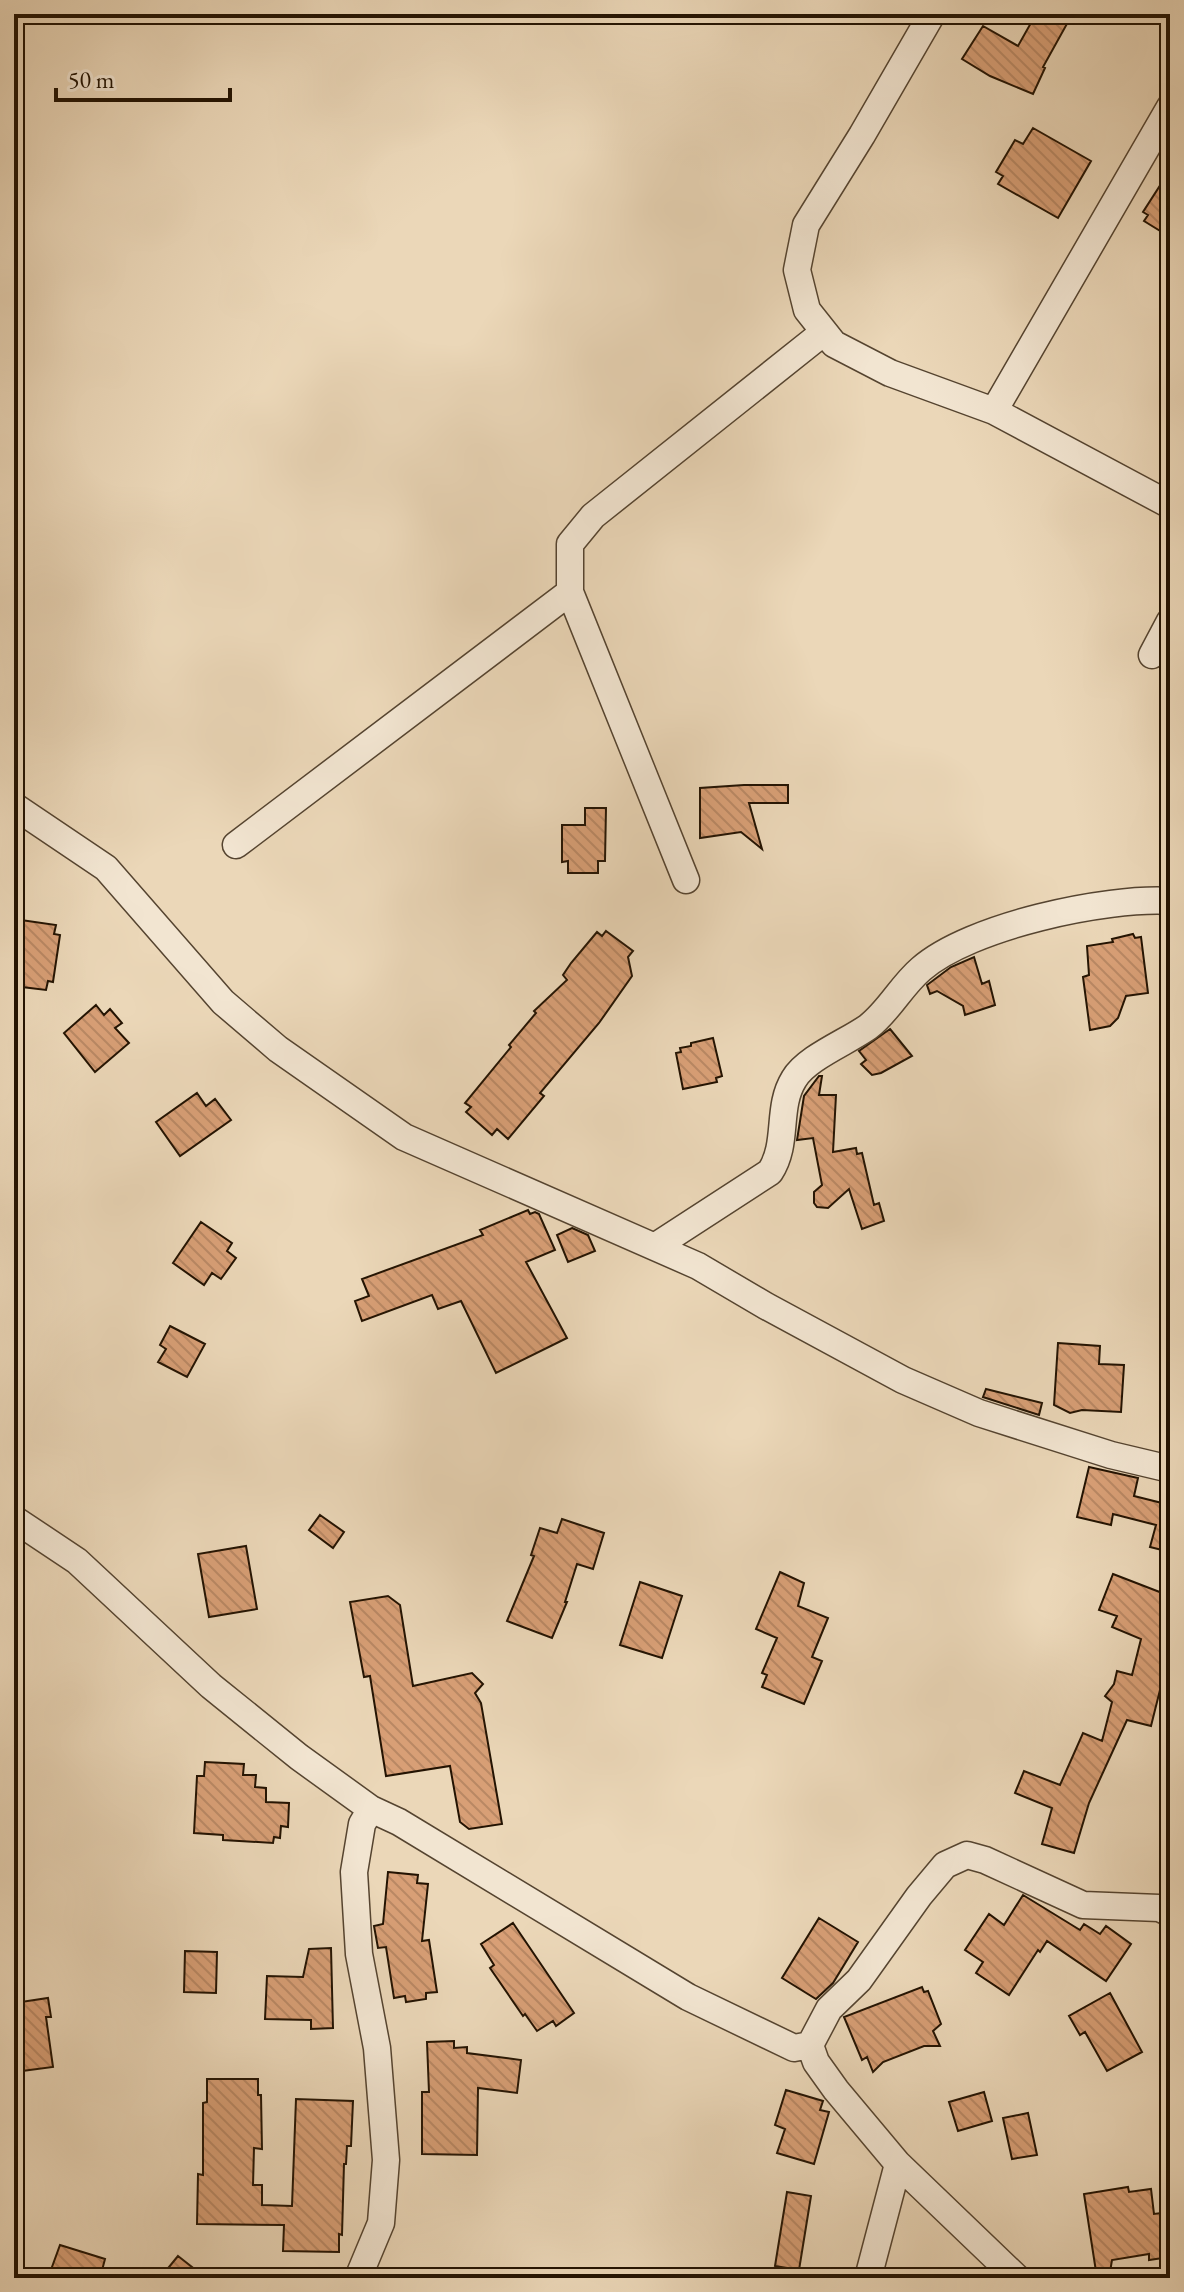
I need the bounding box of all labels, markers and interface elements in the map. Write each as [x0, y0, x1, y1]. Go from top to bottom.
scale bar [56, 52, 230, 102]
text: 50 m [68, 64, 115, 95]

